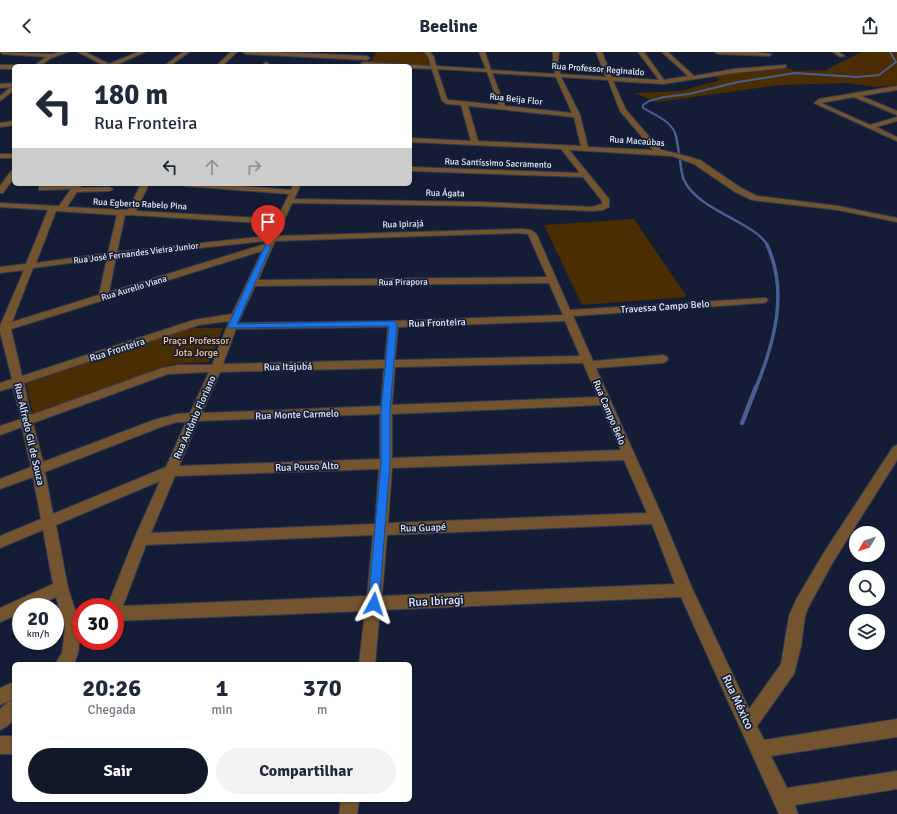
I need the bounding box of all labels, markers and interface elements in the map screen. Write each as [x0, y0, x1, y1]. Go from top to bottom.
icon: back [16, 15, 38, 37]
text: Beeline [419, 15, 478, 37]
icon: share [859, 15, 881, 37]
street label: Rua Professor Reginaldo [551, 61, 645, 78]
text: 180 m [94, 78, 168, 112]
icon: left [28, 80, 80, 132]
street label: Rua Beija Flor [489, 91, 544, 108]
text: Rua Fronteira [94, 112, 197, 134]
street label: Rua Macaúbas [609, 134, 665, 149]
icon: left [159, 156, 181, 178]
icon: ahead [201, 156, 223, 178]
icon: right [243, 156, 265, 178]
street label: Rua Santíssimo Sacramento [444, 156, 552, 171]
street label: Rua Ágata [425, 186, 465, 199]
street label: Rua Egberto Rabelo Pina [93, 197, 188, 212]
pin [251, 205, 285, 246]
icon: arrive [257, 211, 279, 233]
street label: Rua Ipirajá [382, 218, 424, 231]
street label: Rua José Fernandes Vieira Junior [73, 240, 200, 267]
street label: Rua Aurelio Viana [100, 273, 169, 304]
street label: Rua Pirapora [378, 277, 428, 288]
street label: Travessa Campo Belo [620, 298, 710, 316]
street label: Rua Fronteira [408, 316, 466, 330]
street label: Rua Fronteira [88, 335, 146, 365]
park label: Praça Professor Jota Jorge [163, 335, 229, 359]
street label: Rua Itajubá [264, 361, 312, 373]
street label: Rua Antônio Floriano [171, 374, 219, 461]
street label: Rua Campo Belo [590, 378, 628, 447]
street label: Rua Alfredo Gil de Souza [11, 382, 47, 487]
street label: Rua Monte Carmelo [255, 408, 339, 422]
street label: Rua Pouso Alto [275, 460, 339, 474]
street label: Rua Guapé [400, 521, 446, 535]
north arrow [849, 526, 885, 562]
map controls [849, 526, 885, 650]
button: search [849, 570, 885, 606]
position arrow [353, 583, 395, 625]
street label: Rua Ibiragi [408, 593, 464, 610]
speed limit sign: 30 [72, 598, 124, 650]
text: 20 [27, 606, 49, 631]
button: layers [849, 614, 885, 650]
text: km/h [27, 628, 49, 640]
street label: Rua México [718, 672, 757, 732]
text: 20:26 [82, 673, 141, 703]
text: 1 [216, 673, 228, 703]
text: 370 [303, 673, 342, 703]
text: Chegada [88, 702, 136, 718]
text: min [212, 702, 233, 718]
text: m [317, 702, 327, 718]
button: Sair [28, 748, 208, 794]
button: Compartilhar [216, 748, 396, 794]

